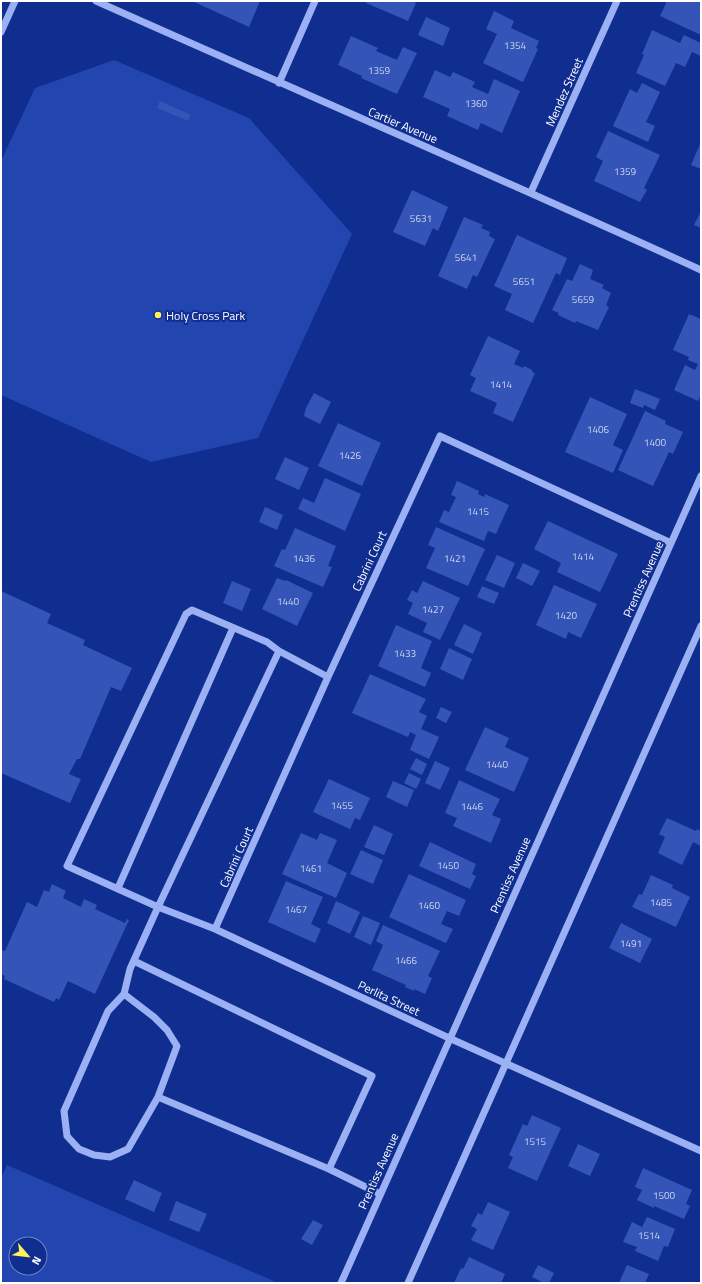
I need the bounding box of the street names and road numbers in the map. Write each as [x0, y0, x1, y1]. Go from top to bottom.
street label: Mendez Street [540, 54, 588, 130]
street label: Cartier Avenue [365, 102, 441, 148]
street label: Cabrini Court [347, 527, 392, 594]
street label: Prentiss Avenue [618, 538, 668, 620]
street label: Cabrini Court [214, 823, 258, 890]
street label: Prentiss Avenue [485, 834, 535, 916]
street label: Perlita Street [355, 975, 424, 1021]
street label: Prentiss Avenue [353, 1130, 403, 1212]

